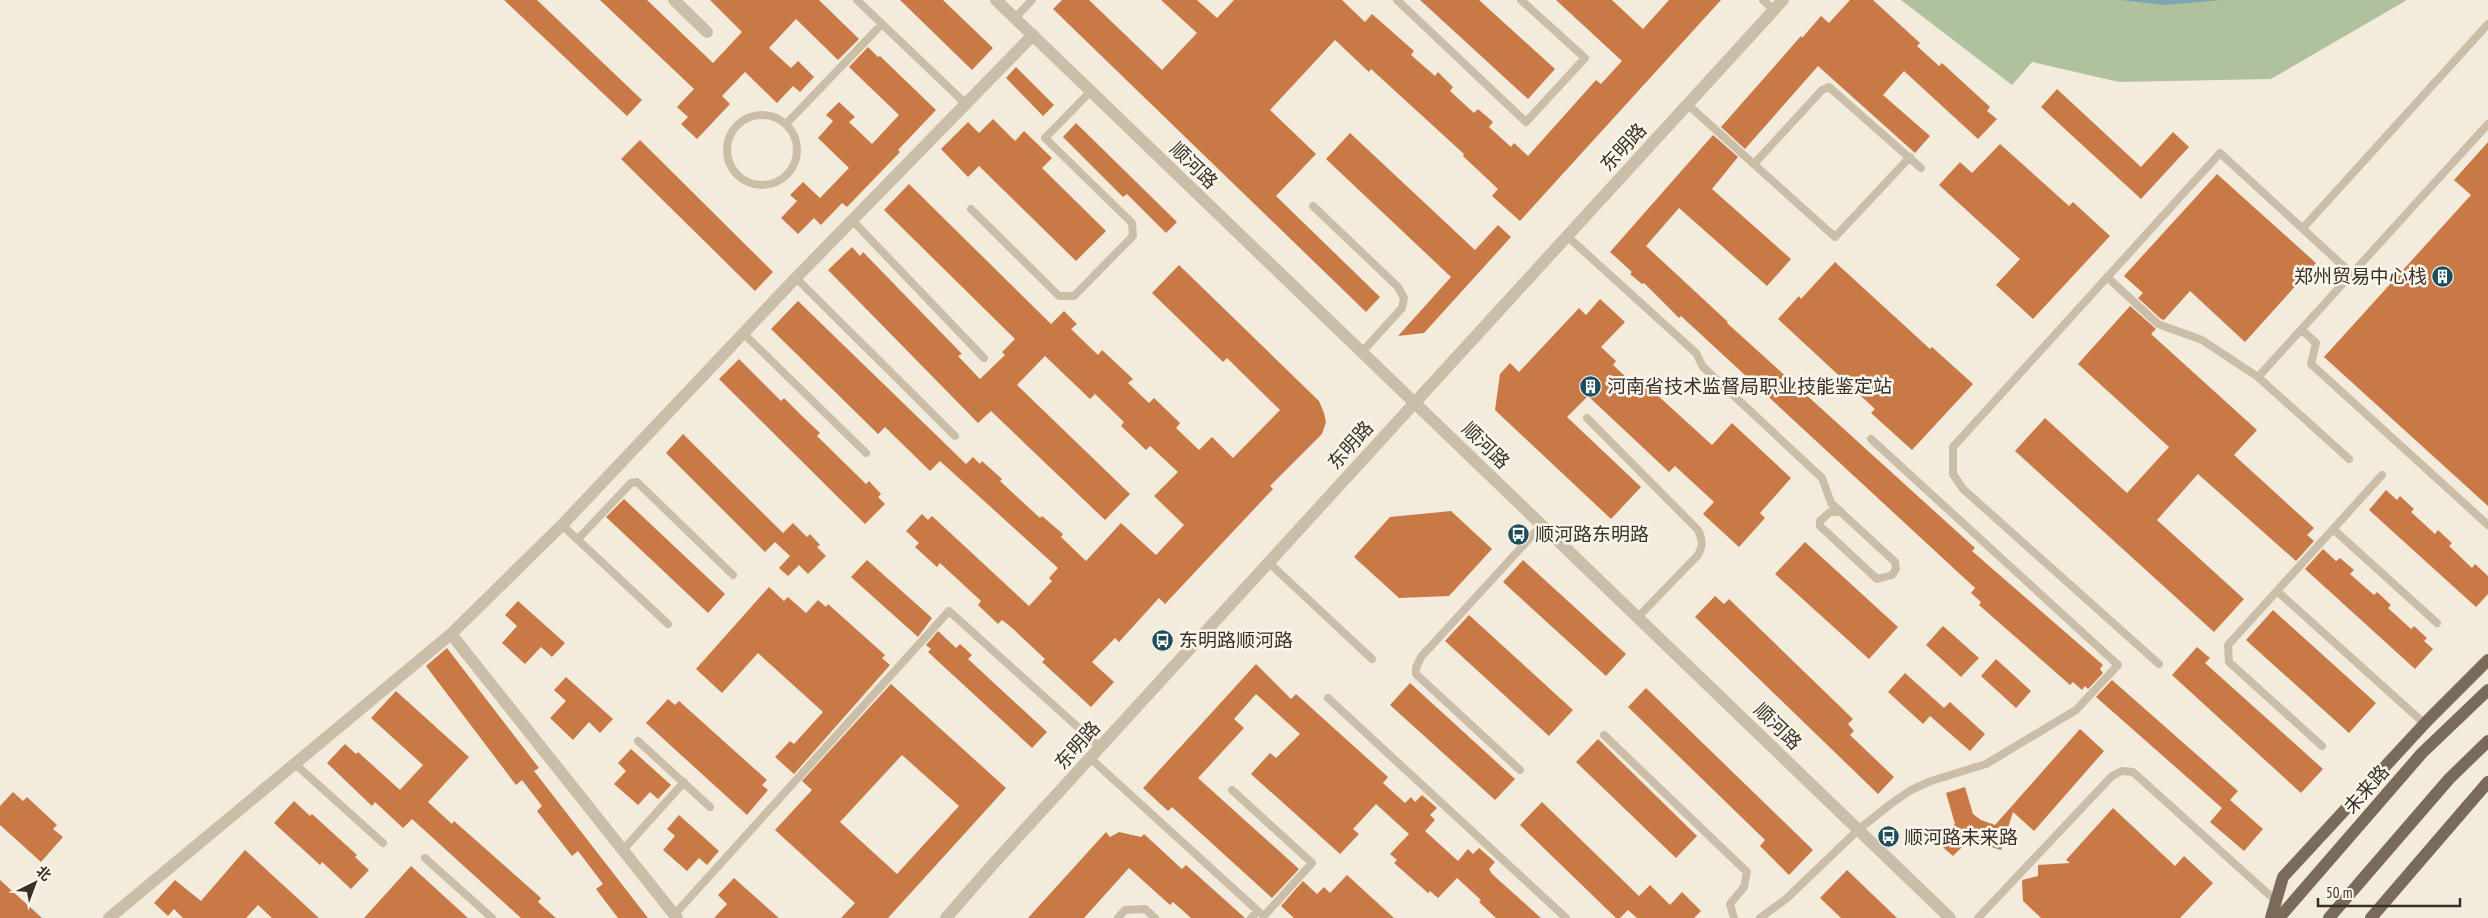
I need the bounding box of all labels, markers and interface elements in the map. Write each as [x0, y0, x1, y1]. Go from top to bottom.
street label: 东明路 [1595, 118, 1651, 176]
street label: 顺河路 [1165, 137, 1223, 193]
place label: 郑州贸易中心栈 [2294, 264, 2427, 288]
building icon: 郑州贸易中心栈 [2431, 264, 2455, 288]
building icon: 河南省技术监督局职业技能鉴定站 [1579, 374, 1603, 398]
place label: 河南省技术监督局职业技能鉴定站 [1607, 374, 1892, 398]
street label: 东明路 [1322, 416, 1378, 474]
street label: 顺河路 [1457, 417, 1515, 473]
bus stop icon: 顺河路东明路 [1507, 522, 1531, 546]
place label: 顺河路东明路 [1535, 522, 1649, 546]
bus stop icon: 东明路顺河路 [1151, 628, 1175, 652]
place label: 东明路顺河路 [1179, 628, 1293, 652]
street label: 顺河路 [1749, 698, 1807, 754]
street label: 东明路 [1049, 716, 1105, 774]
street label: 未来路 [2338, 760, 2394, 818]
bus stop icon: 顺河路未来路 [1876, 825, 1900, 849]
place label: 顺河路未来路 [1904, 825, 2018, 849]
north arrow [10, 858, 60, 908]
text: 北 [32, 862, 55, 885]
scale bar [2318, 876, 2460, 908]
text: 50 m [2326, 883, 2352, 902]

